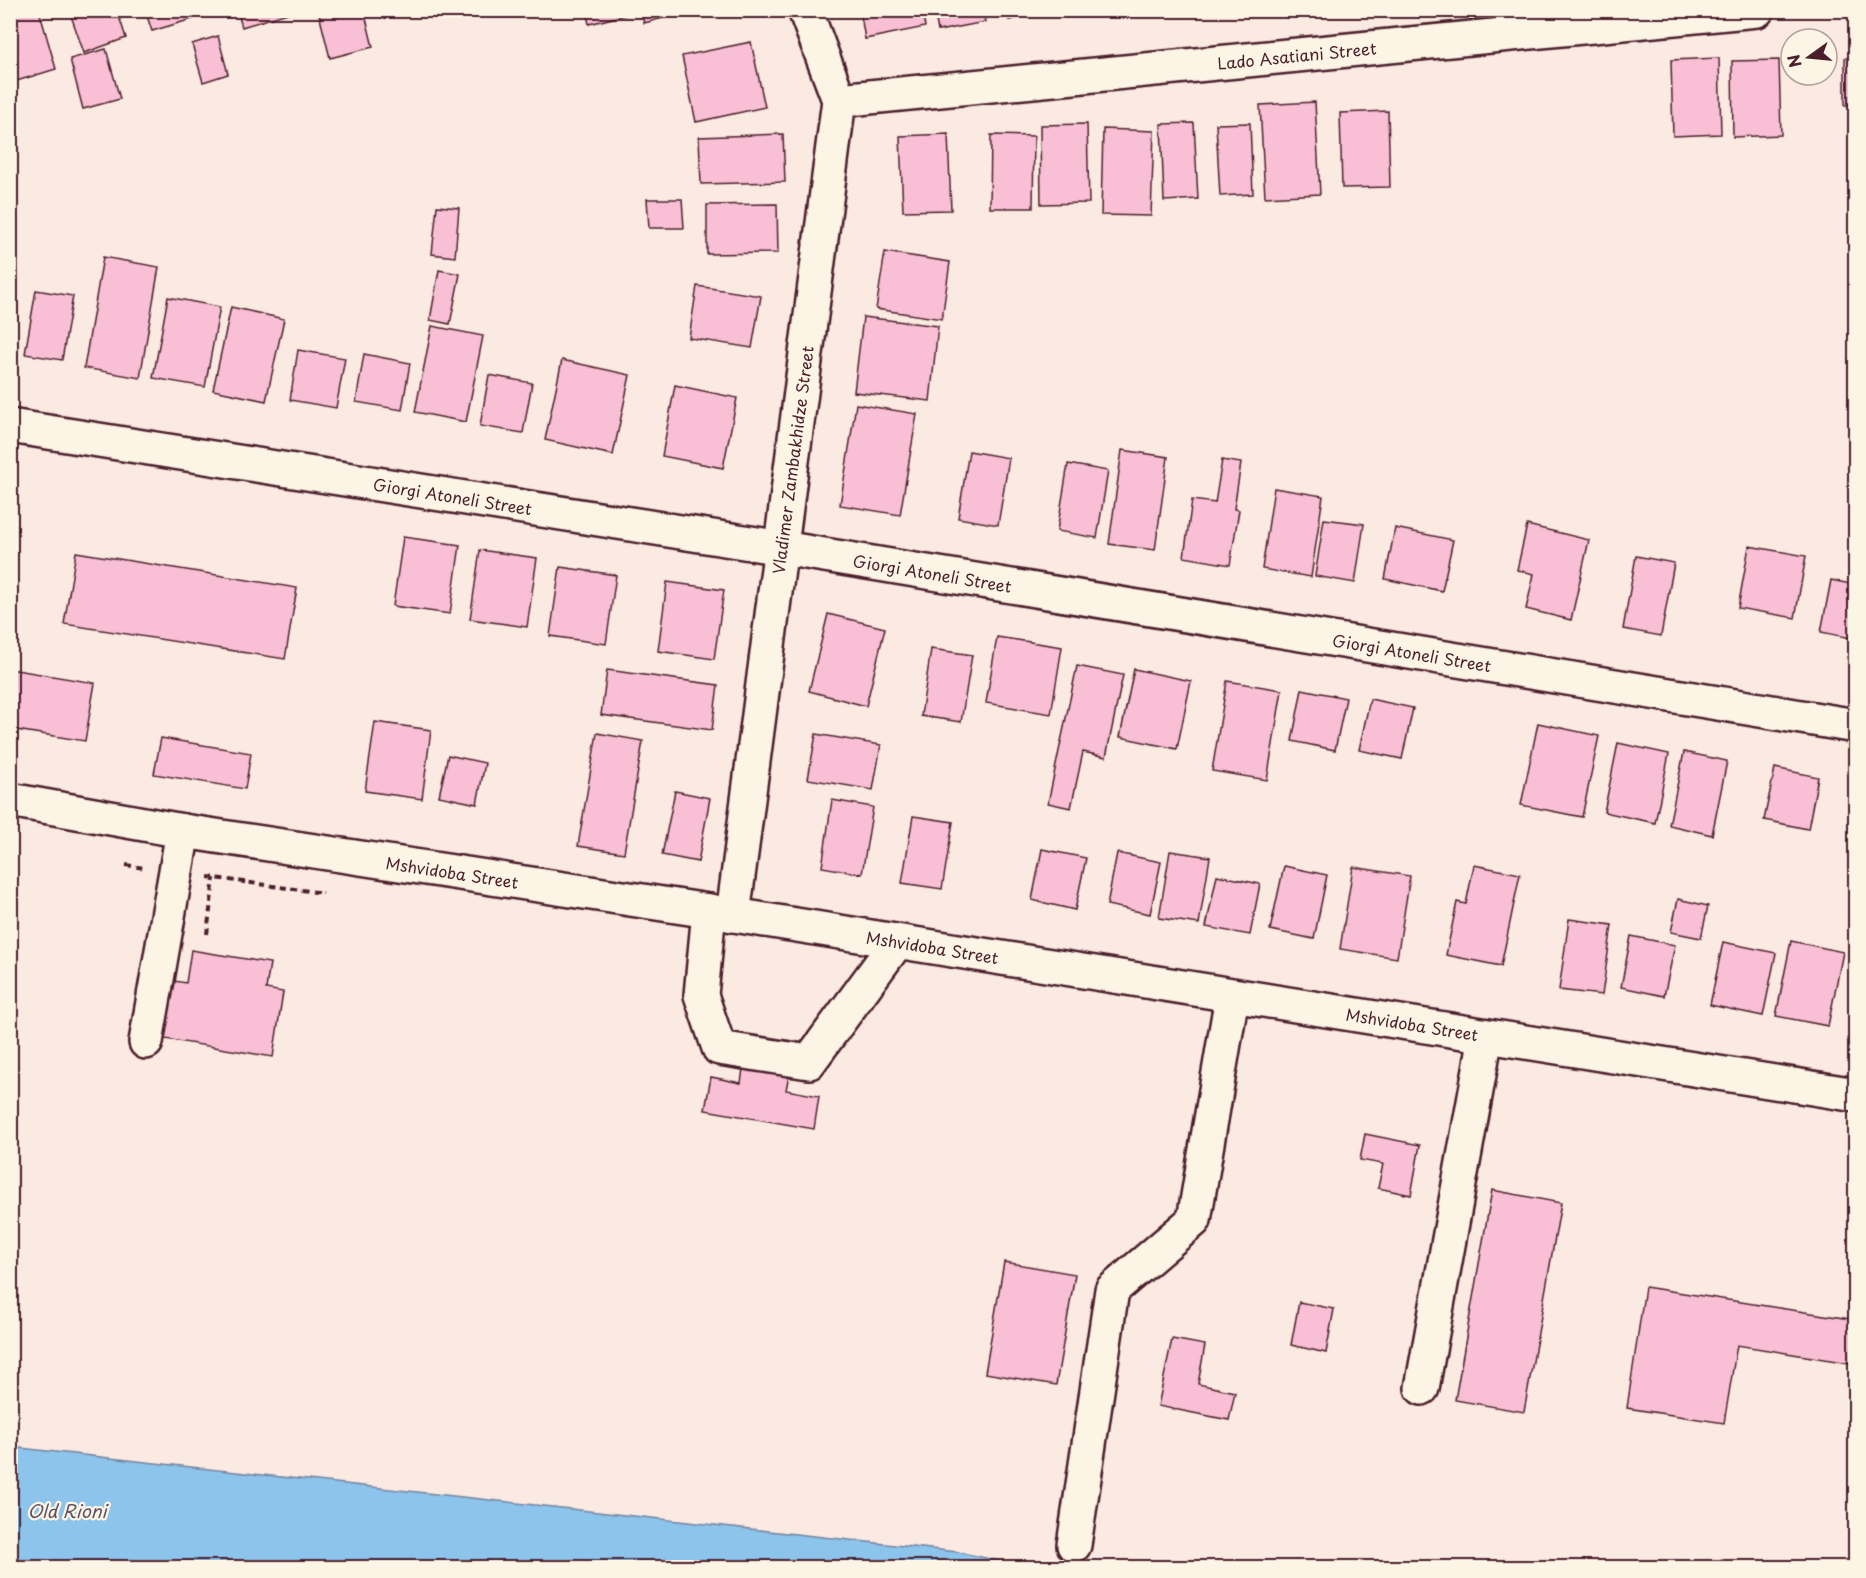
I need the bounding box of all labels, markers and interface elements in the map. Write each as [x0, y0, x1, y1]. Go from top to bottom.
north arrow [1779, 27, 1839, 87]
street label: Lado Asatiani Street [1216, 35, 1378, 75]
text: N [1780, 52, 1807, 70]
street label: Vladimer Zambakhidze Street [765, 344, 819, 575]
street label: Giorgi Atoneli Street [371, 472, 534, 520]
street label: Giorgi Atoneli Street [851, 548, 1014, 598]
street label: Giorgi Atoneli Street [1331, 627, 1493, 677]
street label: Mshvidoba Street [384, 850, 520, 894]
street label: Mshvidoba Street [864, 924, 1001, 969]
street label: Mshvidoba Street [1344, 1001, 1481, 1046]
water label: Old Rioni [27, 1497, 110, 1524]

